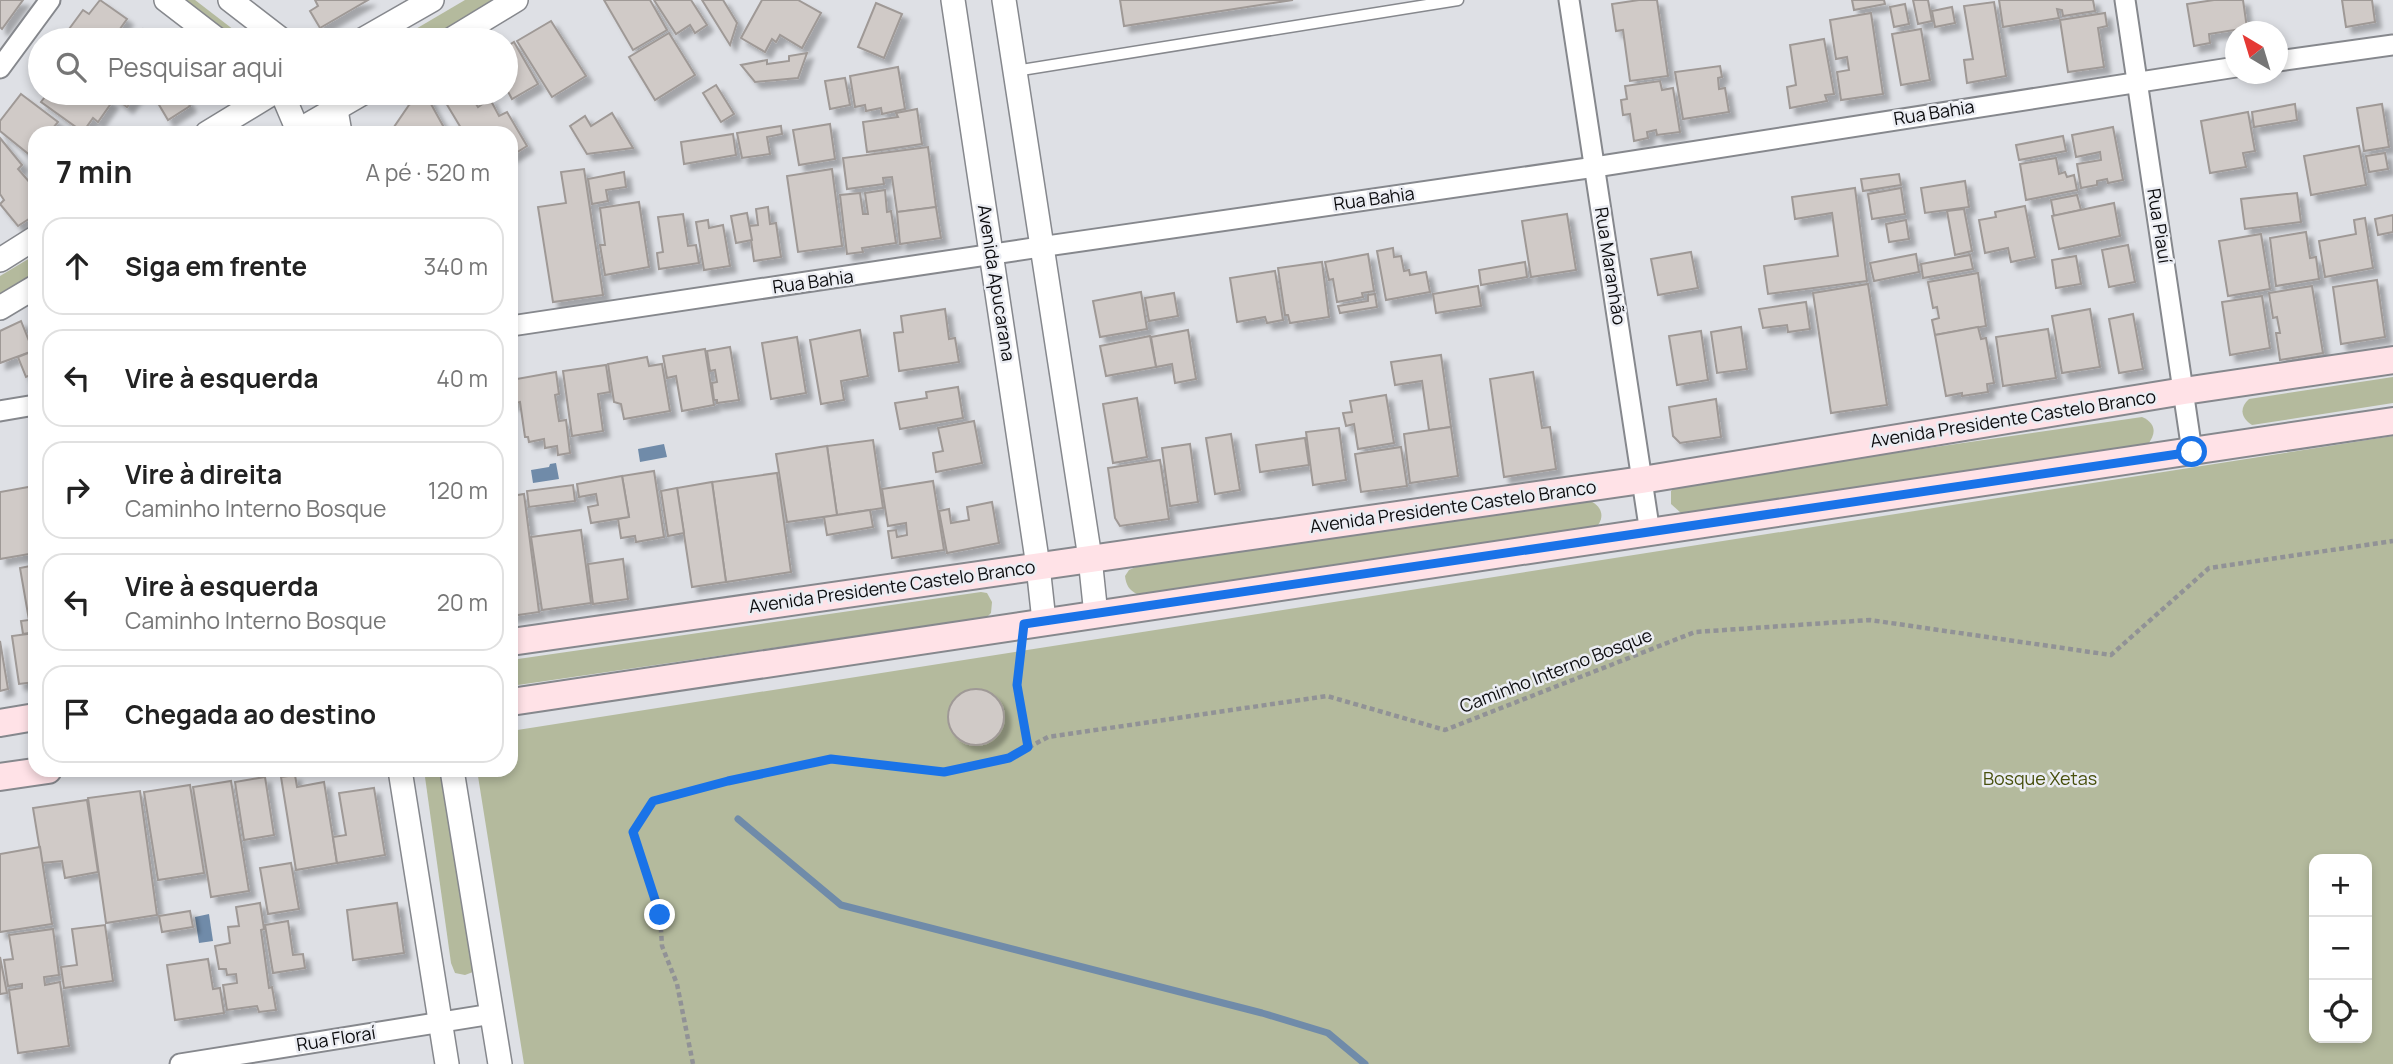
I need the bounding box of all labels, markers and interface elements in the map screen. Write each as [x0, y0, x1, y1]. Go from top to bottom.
north arrow [2225, 21, 2288, 84]
search box [28, 28, 518, 105]
icon: search [52, 48, 90, 86]
text: Pesquisar aqui [108, 49, 283, 85]
street label: Rua Bahia [1892, 94, 1976, 130]
text: 7 min [56, 151, 132, 192]
text: A pé · 520 m [365, 156, 490, 188]
street label: Rua Bahia [1332, 180, 1416, 216]
street label: Rua Piauí [2142, 187, 2178, 265]
street label: Avenida Apucarana [973, 203, 1021, 363]
street label: Rua Maranhão [1590, 205, 1632, 326]
icon: ahead [58, 247, 96, 285]
text: Siga em frente [125, 248, 307, 284]
text: 340 m [424, 250, 488, 282]
street label: Rua Bahia [771, 263, 855, 299]
icon: left [58, 359, 96, 397]
text: Vire à esquerda [125, 360, 318, 396]
text: 40 m [436, 362, 488, 394]
street label: Avenida Presidente Castelo Branco [1868, 384, 2157, 452]
route start [2176, 436, 2207, 467]
text: Vire à direita [125, 456, 282, 492]
icon: right [58, 471, 96, 509]
text: 120 m [428, 474, 488, 506]
street label: Avenida Presidente Castelo Branco [1308, 474, 1598, 538]
text: Caminho Interno Bosque [125, 492, 386, 524]
street label: Avenida Presidente Castelo Branco [747, 554, 1037, 618]
text: Vire à esquerda [125, 568, 318, 604]
icon: left [58, 583, 96, 621]
text: 20 m [437, 586, 488, 618]
text: Caminho Interno Bosque [125, 604, 386, 636]
street label: Caminho Interno Bosque [1456, 622, 1655, 718]
icon: arrive [58, 695, 96, 733]
text: Chegada ao destino [125, 696, 376, 732]
park label: Bosque Xetas [1983, 766, 2097, 790]
map controls [2309, 854, 2372, 1043]
button: + [2309, 854, 2372, 917]
route end [644, 899, 675, 930]
button: − [2309, 917, 2372, 980]
button: locate [2309, 980, 2372, 1043]
street label: Rua Floraí [295, 1020, 377, 1056]

